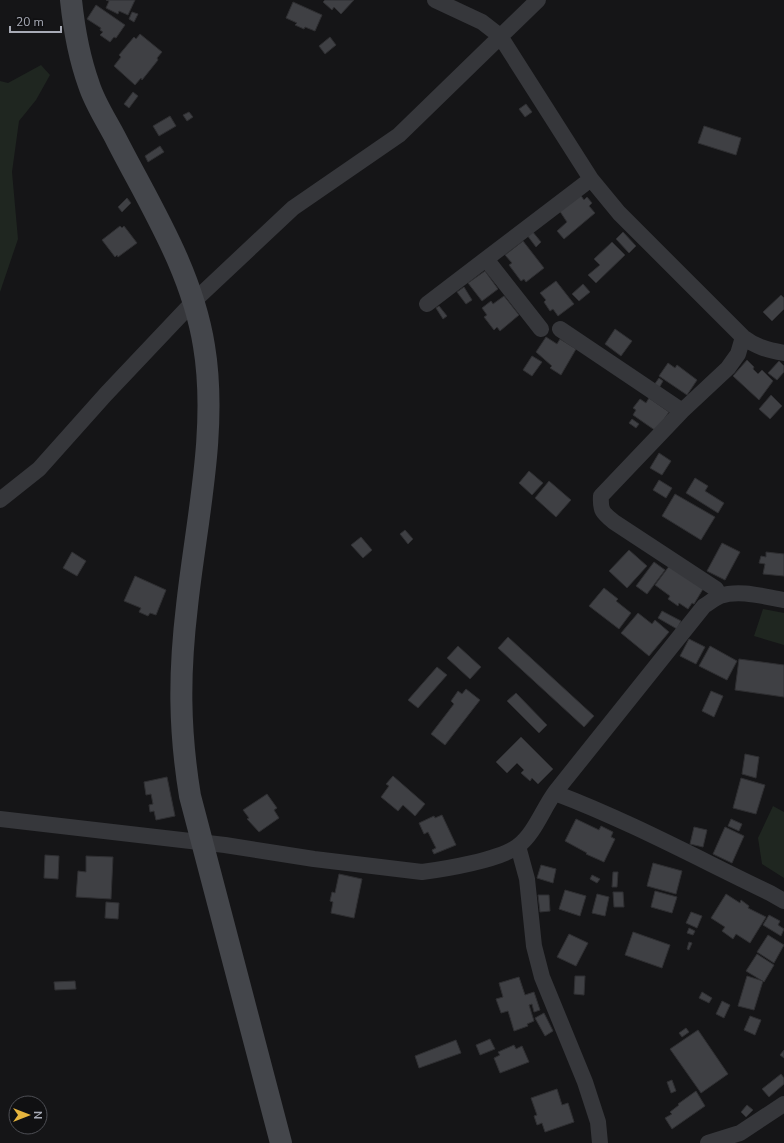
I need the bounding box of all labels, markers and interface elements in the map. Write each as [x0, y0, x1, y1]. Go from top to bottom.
scale bar [10, 8, 61, 34]
text: 20 m [16, 14, 44, 30]
north arrow [8, 1095, 48, 1135]
text: N [30, 1111, 45, 1119]

